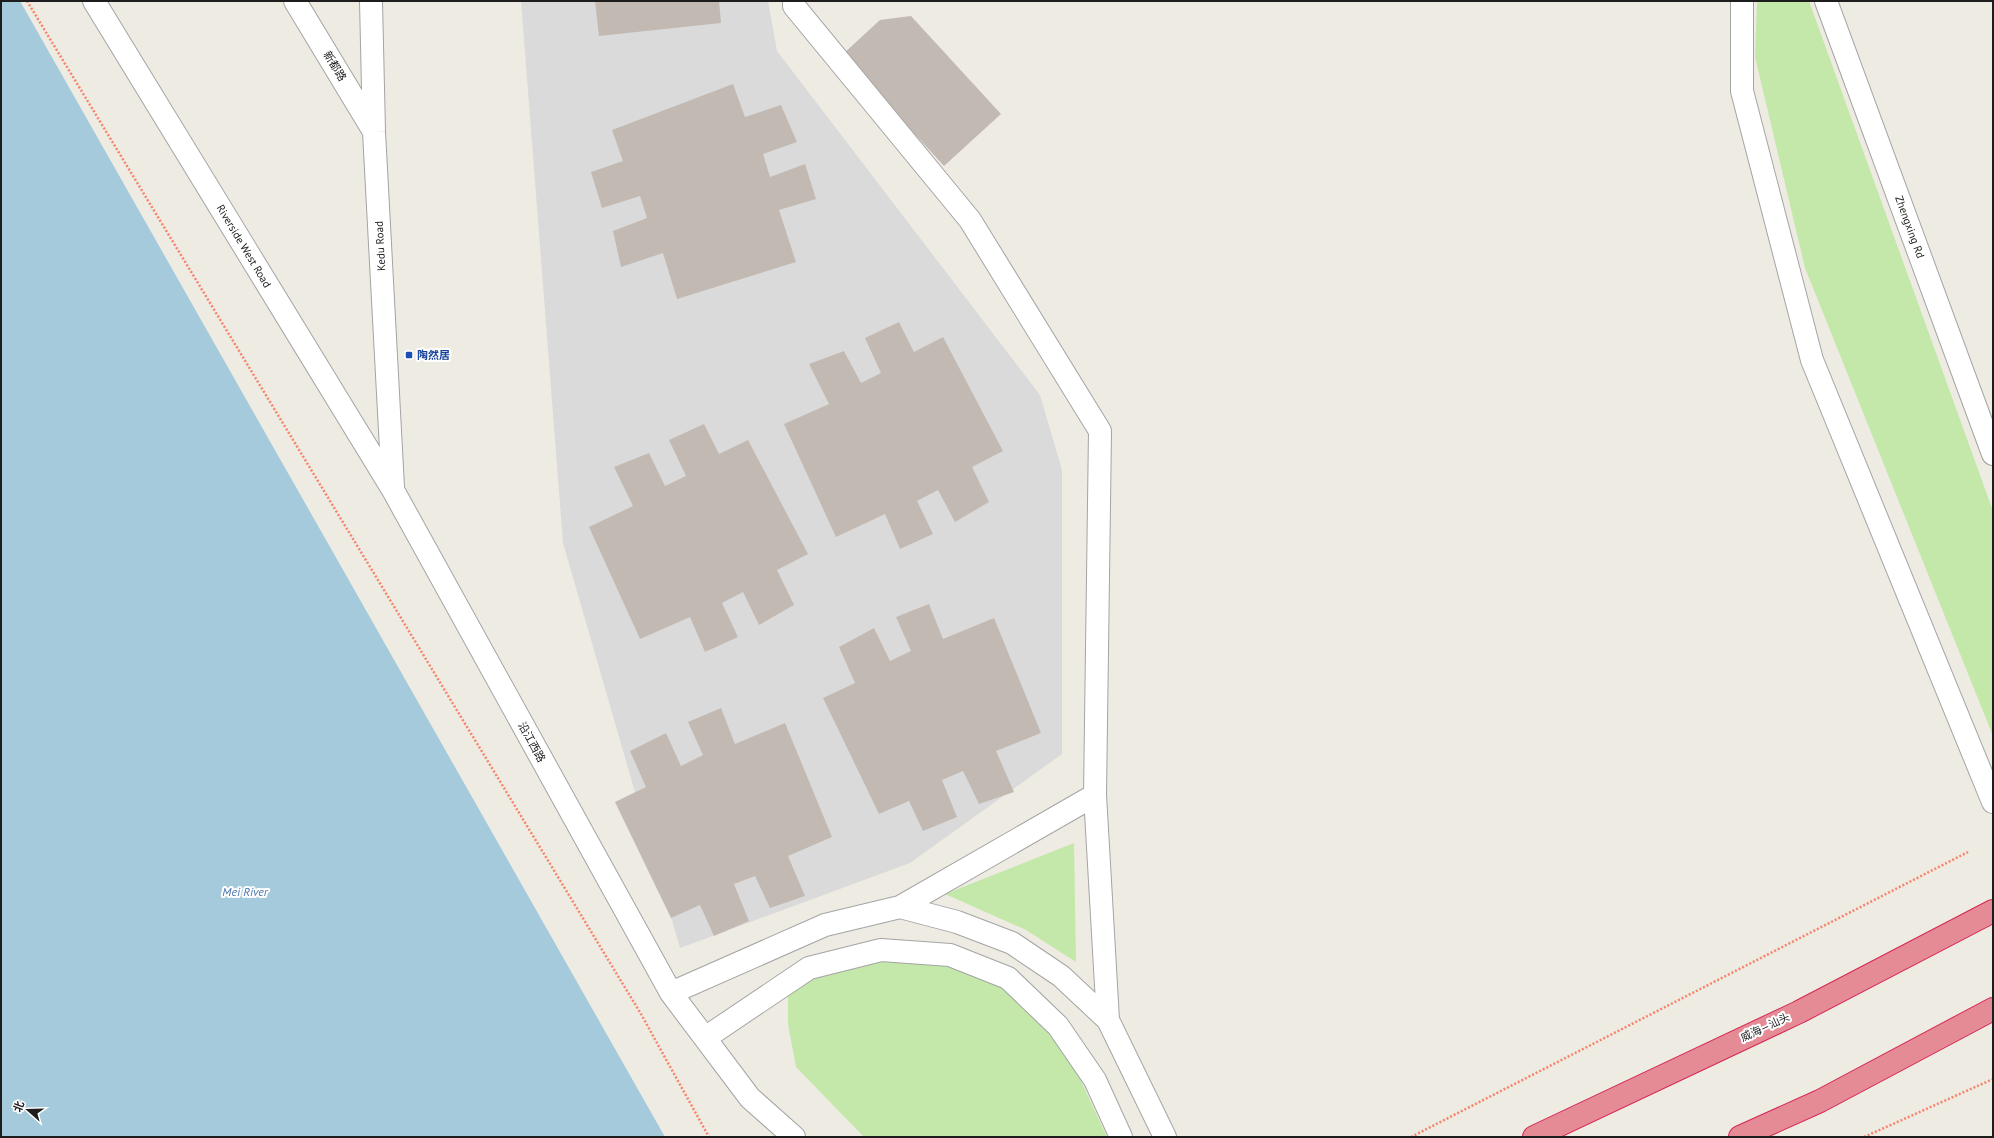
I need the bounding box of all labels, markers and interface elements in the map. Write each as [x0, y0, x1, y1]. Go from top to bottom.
street label: 新都路 [321, 48, 349, 84]
street label: Zhengxing Rd [1892, 194, 1928, 260]
street label: Riverside West Road [214, 202, 274, 290]
street label: Kedu Road [372, 221, 388, 271]
place label: 陶然居 [417, 348, 450, 362]
marker: 陶然居 [404, 350, 414, 360]
street label: 沿江西路 [515, 719, 549, 765]
water label: Mei River [222, 884, 269, 899]
street label: 威海—汕头 [1738, 1009, 1792, 1045]
north arrow [8, 1090, 48, 1130]
text: 北 [10, 1099, 27, 1114]

